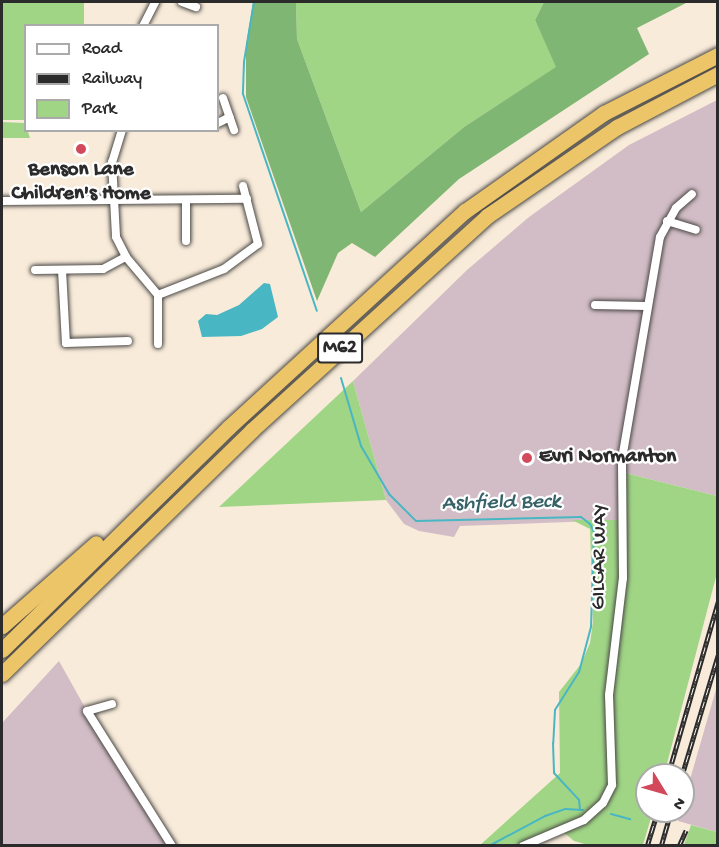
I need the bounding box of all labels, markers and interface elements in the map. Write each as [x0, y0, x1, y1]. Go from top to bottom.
legend [24, 24, 219, 132]
text: Road [82, 39, 121, 60]
text: Railway [82, 69, 142, 90]
text: Park [82, 99, 116, 120]
marker: Benson Lane Children's Home [74, 142, 88, 156]
place label: Benson Lane Children's Home [11, 158, 151, 208]
road number: M62 [316, 331, 364, 365]
place label: Evri Normanton [539, 445, 676, 471]
marker: Evri Normanton [520, 451, 534, 465]
water label: Ashfield Beck [441, 490, 561, 518]
street label: GILCAR WAY [587, 504, 615, 610]
north arrow [635, 763, 695, 823]
text: N [667, 793, 689, 813]

